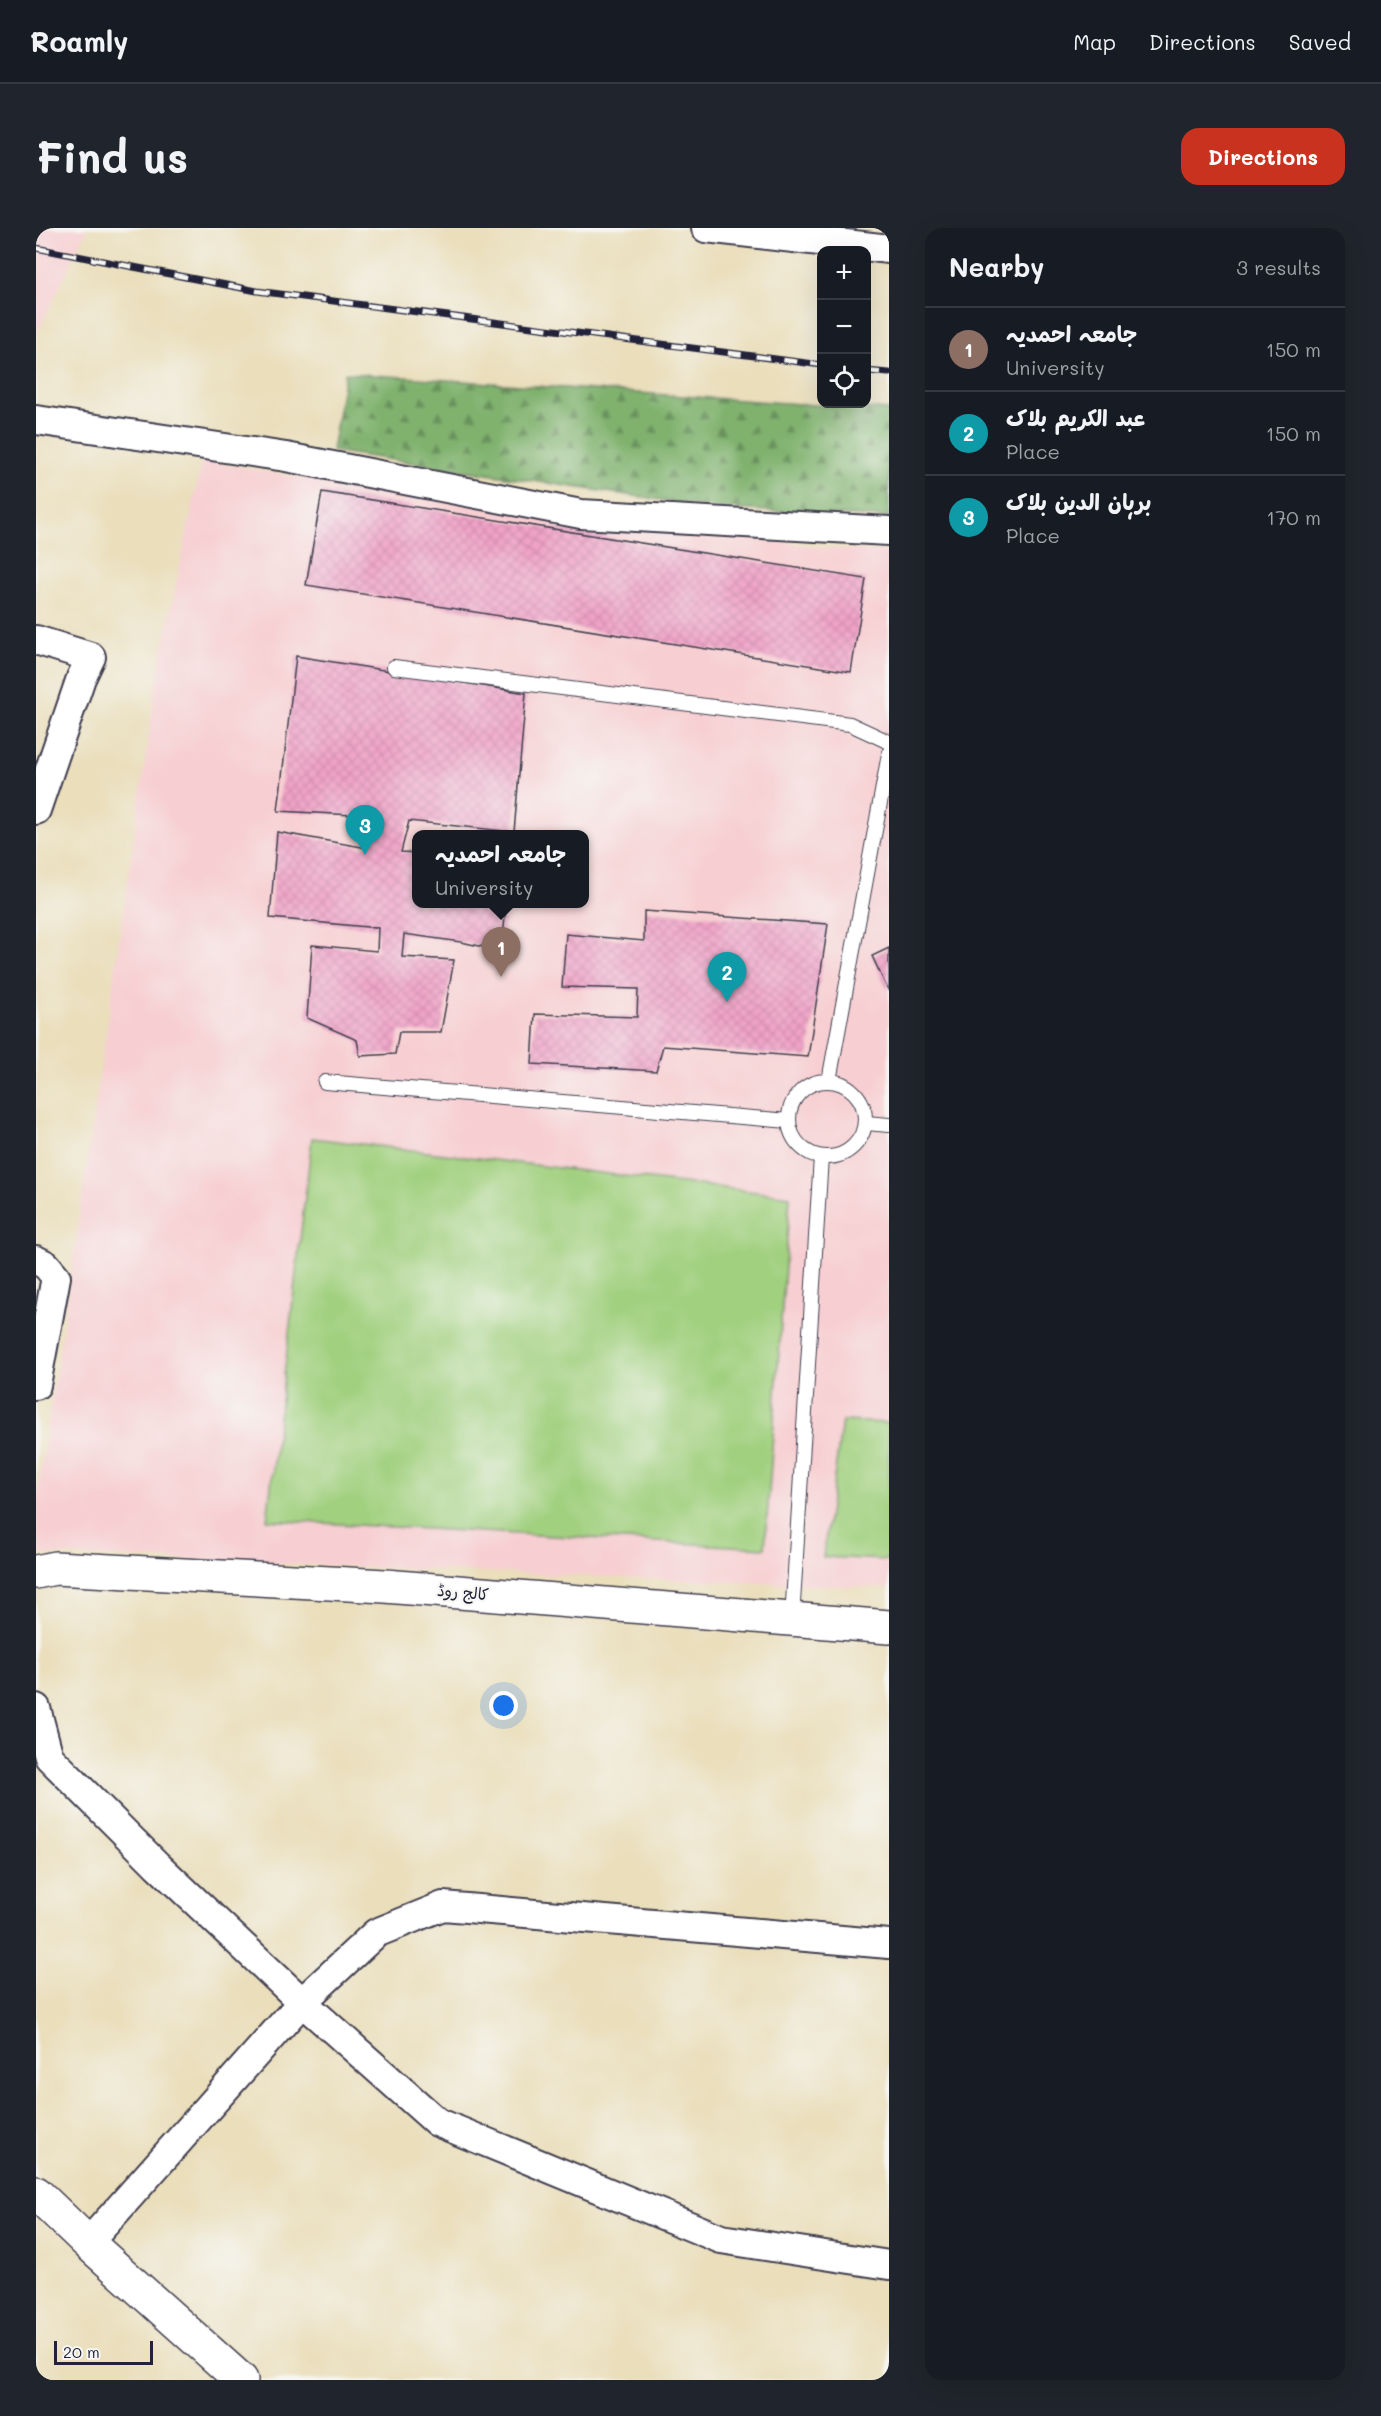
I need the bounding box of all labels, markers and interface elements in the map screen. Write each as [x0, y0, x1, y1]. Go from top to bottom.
text: Roamly [30, 23, 129, 59]
text: Map [1073, 28, 1116, 55]
text: Directions [1149, 28, 1256, 55]
text: Saved [1289, 28, 1351, 55]
button: Directions [1181, 128, 1345, 185]
text: Find us [36, 129, 188, 184]
map controls [817, 246, 871, 408]
button: + [817, 246, 871, 300]
text: Nearby [949, 250, 1044, 284]
text: 3 results [1236, 254, 1321, 280]
button: − [817, 300, 871, 354]
text: جامعہ احمدیہ [1006, 319, 1137, 348]
text: 1 [964, 336, 973, 362]
text: 150 m [1266, 336, 1321, 362]
button: locate [817, 354, 871, 408]
text: University [1006, 354, 1105, 380]
text: عبد الکریم بلاک [1006, 403, 1145, 432]
text: 2 [963, 420, 974, 446]
text: 150 m [1266, 420, 1321, 446]
text: Place [1006, 438, 1060, 464]
text: برہان الدین بلاک [1006, 487, 1151, 516]
text: 3 [963, 504, 975, 530]
text: 170 m [1266, 504, 1321, 530]
text: Place [1006, 522, 1060, 548]
pin: 3 [346, 806, 384, 855]
popup [412, 830, 589, 908]
text: جامعہ احمدیہ [435, 839, 566, 868]
text: University [435, 874, 534, 900]
pin: 1 [482, 928, 520, 977]
pin: 2 [708, 952, 746, 1002]
street label: کالج روڈ [436, 1579, 490, 1605]
your location [489, 1691, 518, 1720]
scale bar [54, 2338, 153, 2366]
text: 20 m [63, 2341, 100, 2362]

